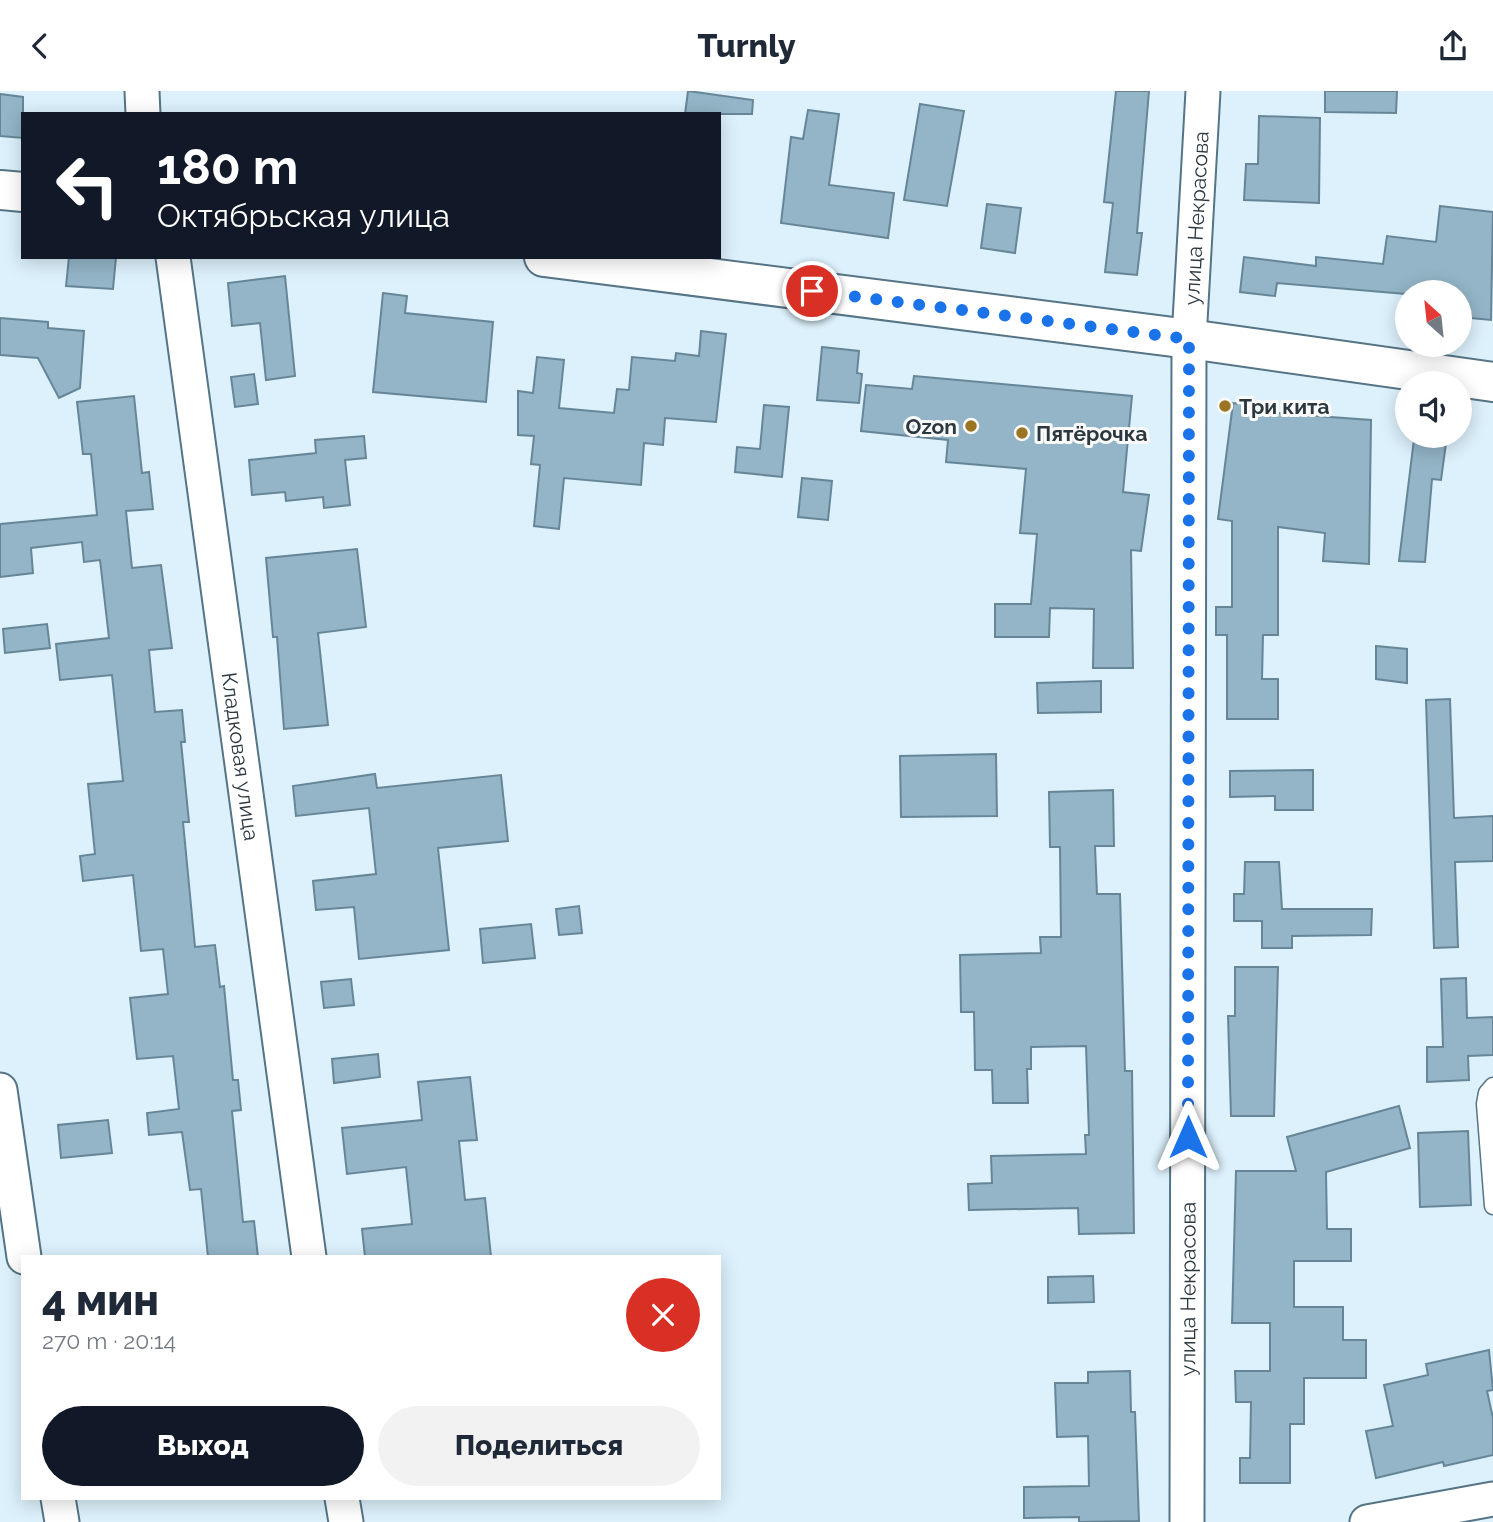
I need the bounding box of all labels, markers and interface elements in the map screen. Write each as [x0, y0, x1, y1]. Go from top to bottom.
icon: back [21, 27, 59, 65]
text: Turnly [697, 27, 796, 64]
icon: share [1434, 27, 1472, 65]
street label: улица Некрасова [1178, 130, 1213, 306]
text: 180 m [157, 138, 298, 195]
icon: left [42, 140, 133, 231]
text: Октябрьская улица [157, 197, 450, 234]
pin [782, 261, 842, 321]
icon: arrive [793, 272, 831, 310]
north arrow [1395, 280, 1472, 357]
map controls [1395, 280, 1472, 448]
button: sound [1395, 371, 1472, 448]
place label: Три кита [1239, 394, 1329, 419]
marker: Три кита [1217, 398, 1233, 414]
place label: Ozon [906, 414, 957, 439]
marker: Ozon [963, 418, 979, 434]
place label: Пятёрочка [1036, 421, 1148, 446]
marker: Пятёрочка [1014, 425, 1030, 441]
street label: Кладковая улица [217, 671, 265, 842]
position arrow [1151, 1100, 1225, 1174]
street label: улица Некрасова [1175, 1202, 1200, 1376]
text: 4 мин [42, 1276, 159, 1325]
button: close [626, 1278, 700, 1352]
text: 270 m · 20:14 [42, 1327, 176, 1354]
button: Выход [42, 1406, 364, 1486]
button: Поделиться [378, 1406, 700, 1486]

